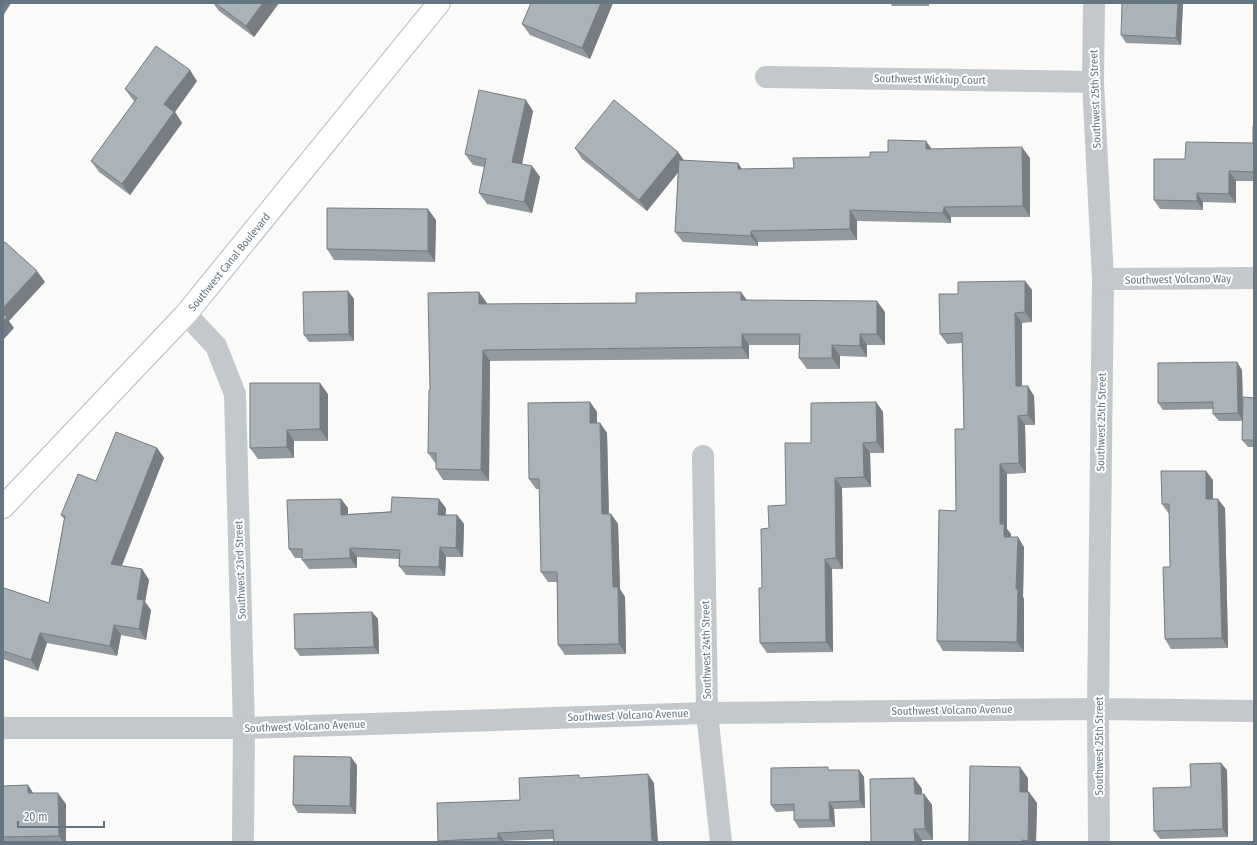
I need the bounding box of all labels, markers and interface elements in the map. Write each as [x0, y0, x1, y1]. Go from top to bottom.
street label: Southwest 25th Street [1087, 49, 1104, 149]
street label: Southwest Wickiup Court [874, 72, 987, 87]
street label: Southwest Canal Boulevard [186, 211, 273, 314]
street label: Southwest Volcano Way [1125, 272, 1231, 287]
street label: Southwest 25th Street [1094, 372, 1109, 471]
street label: Southwest 23rd Street [232, 520, 249, 620]
street label: Southwest 24th Street [699, 600, 714, 700]
street label: Southwest 25th Street [1093, 696, 1106, 795]
street label: Southwest Volcano Avenue [891, 703, 1013, 718]
street label: Southwest Volcano Avenue [567, 707, 689, 724]
street label: Southwest Volcano Avenue [244, 718, 366, 735]
scale bar [18, 803, 104, 829]
text: 20 m [24, 810, 48, 824]

